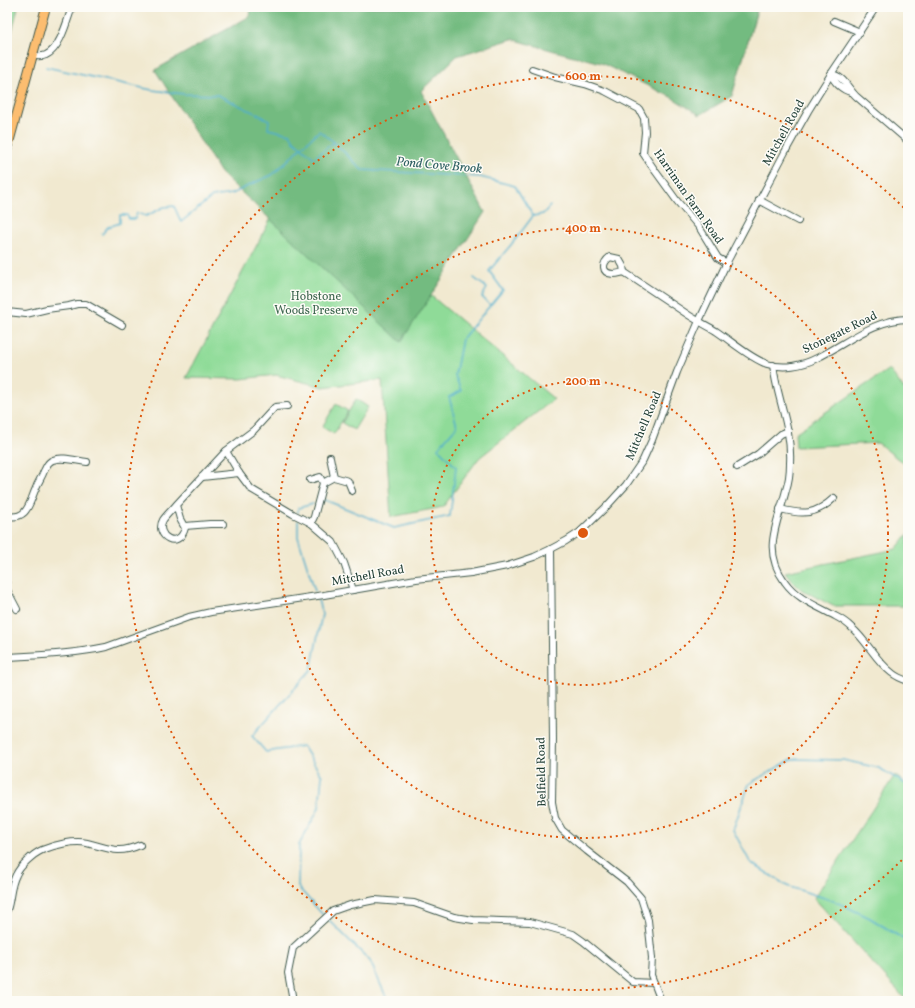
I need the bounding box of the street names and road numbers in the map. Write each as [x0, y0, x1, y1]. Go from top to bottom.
street label: Mitchell Road [759, 97, 809, 169]
street label: Harriman Farm Road [649, 147, 727, 248]
street label: Stonegate Road [800, 308, 880, 358]
street label: Mitchell Road [622, 389, 666, 463]
street label: Mitchell Road [330, 562, 406, 590]
street label: Belfield Road [533, 737, 551, 807]

